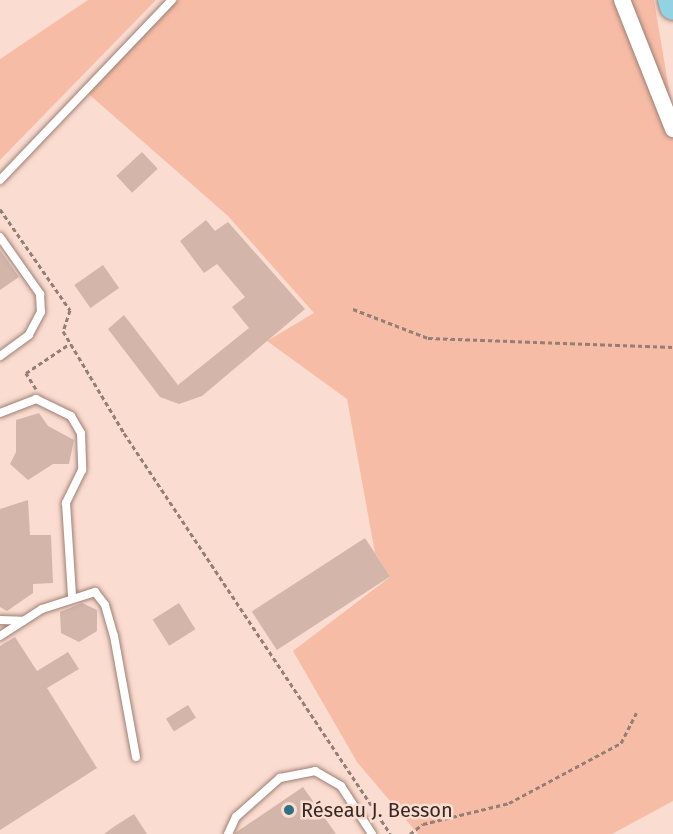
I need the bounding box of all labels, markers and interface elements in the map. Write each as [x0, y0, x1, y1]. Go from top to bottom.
place label: Réseau J. Besson [301, 798, 453, 822]
marker: Réseau J. Besson [282, 803, 296, 817]

